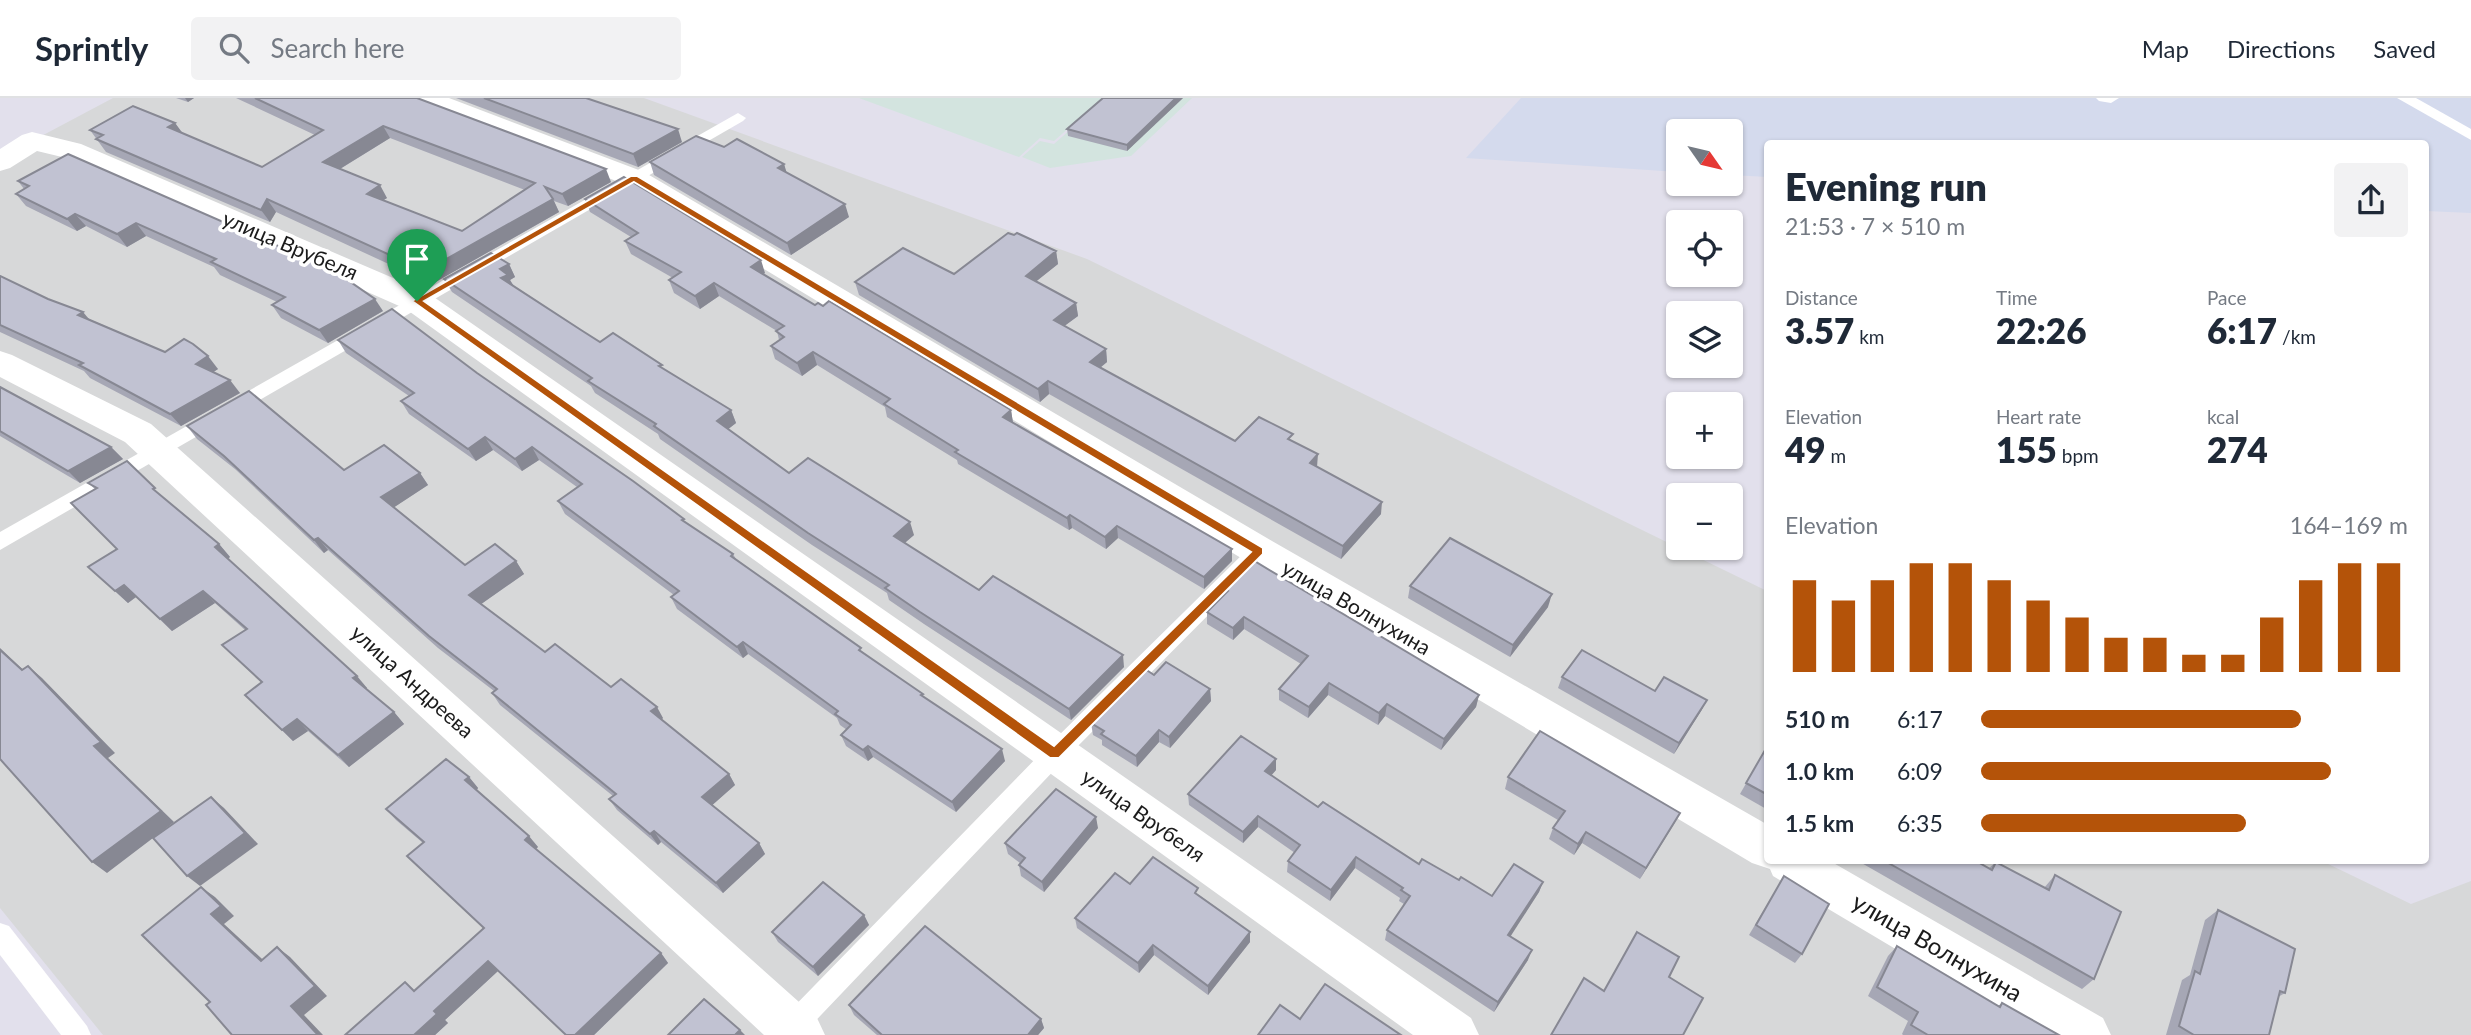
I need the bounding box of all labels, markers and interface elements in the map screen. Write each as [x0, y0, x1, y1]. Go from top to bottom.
search box [191, 17, 681, 80]
text: Sprintly [35, 28, 149, 68]
icon: search [215, 29, 253, 67]
text: Search here [271, 32, 405, 64]
text: Map [2142, 34, 2189, 63]
text: Directions [2227, 34, 2335, 63]
text: Saved [2373, 34, 2436, 63]
north arrow [1666, 119, 1743, 196]
map controls [1666, 119, 1743, 560]
text: Evening run [1785, 163, 1987, 209]
button: share [2334, 163, 2408, 237]
street label: улица Врубеля [219, 205, 362, 284]
button: locate [1666, 210, 1743, 287]
text: 21:53 · 7 × 510 m [1785, 212, 1965, 240]
pin [387, 229, 447, 301]
icon: arrive [398, 240, 436, 278]
text: Distance [1785, 286, 1858, 309]
text: Time [1996, 286, 2037, 309]
text: Pace [2207, 286, 2246, 309]
button: layers [1666, 301, 1743, 378]
text: 3.57 [1785, 309, 1854, 351]
text: 22:26 [1996, 309, 2086, 351]
text: 6:17 [2207, 309, 2277, 351]
text: km [1854, 325, 1884, 348]
text: /km [2277, 325, 2316, 348]
button: + [1666, 392, 1743, 469]
text: Elevation [1785, 405, 1862, 428]
text: Heart rate [1996, 405, 2081, 428]
text: kcal [2207, 405, 2239, 428]
text: 49 [1785, 428, 1826, 470]
text: 155 [1996, 428, 2057, 470]
text: 274 [2207, 428, 2268, 470]
text: m [1826, 444, 1846, 467]
text: bpm [2057, 444, 2099, 467]
button: − [1666, 483, 1743, 560]
text: Elevation [1785, 511, 1878, 539]
text: 164–169 m [2290, 511, 2408, 539]
street label: улица Волнухина [1278, 554, 1436, 659]
street label: улица Андреева [346, 619, 480, 743]
text: 510 m [1785, 705, 1850, 733]
text: 6:17 [1897, 705, 1943, 733]
text: 1.0 km [1785, 757, 1854, 785]
text: 6:09 [1897, 757, 1943, 785]
street label: улица Врубеля [1078, 763, 1210, 866]
text: 1.5 km [1785, 809, 1854, 837]
text: 6:35 [1897, 809, 1943, 837]
street label: улица Волнухина [1848, 886, 2028, 1007]

